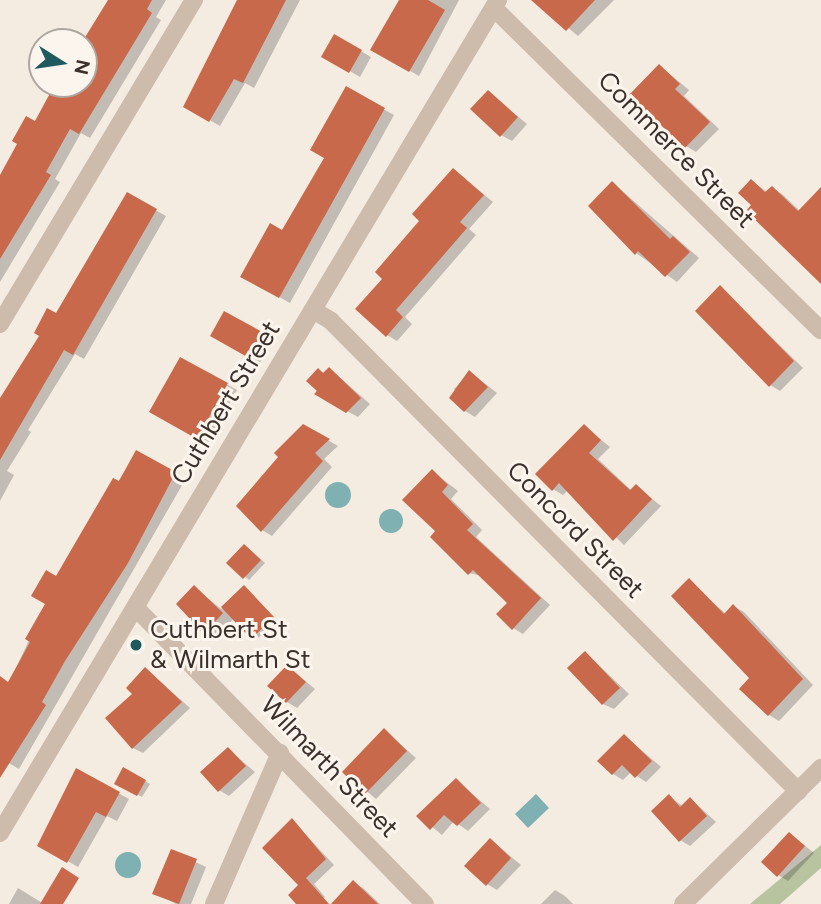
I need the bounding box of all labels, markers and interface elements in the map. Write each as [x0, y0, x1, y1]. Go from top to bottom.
north arrow [28, 28, 98, 98]
text: N [69, 57, 95, 77]
street label: Commerce Street [591, 65, 761, 235]
street label: Cuthbert Street [165, 316, 287, 490]
street label: Concord Street [500, 455, 650, 605]
place label: Cuthbert St & Wilmarth St [150, 614, 311, 676]
marker: Cuthbert St & Wilmarth St [128, 637, 144, 653]
street label: Wilmarth Street [254, 690, 404, 844]

